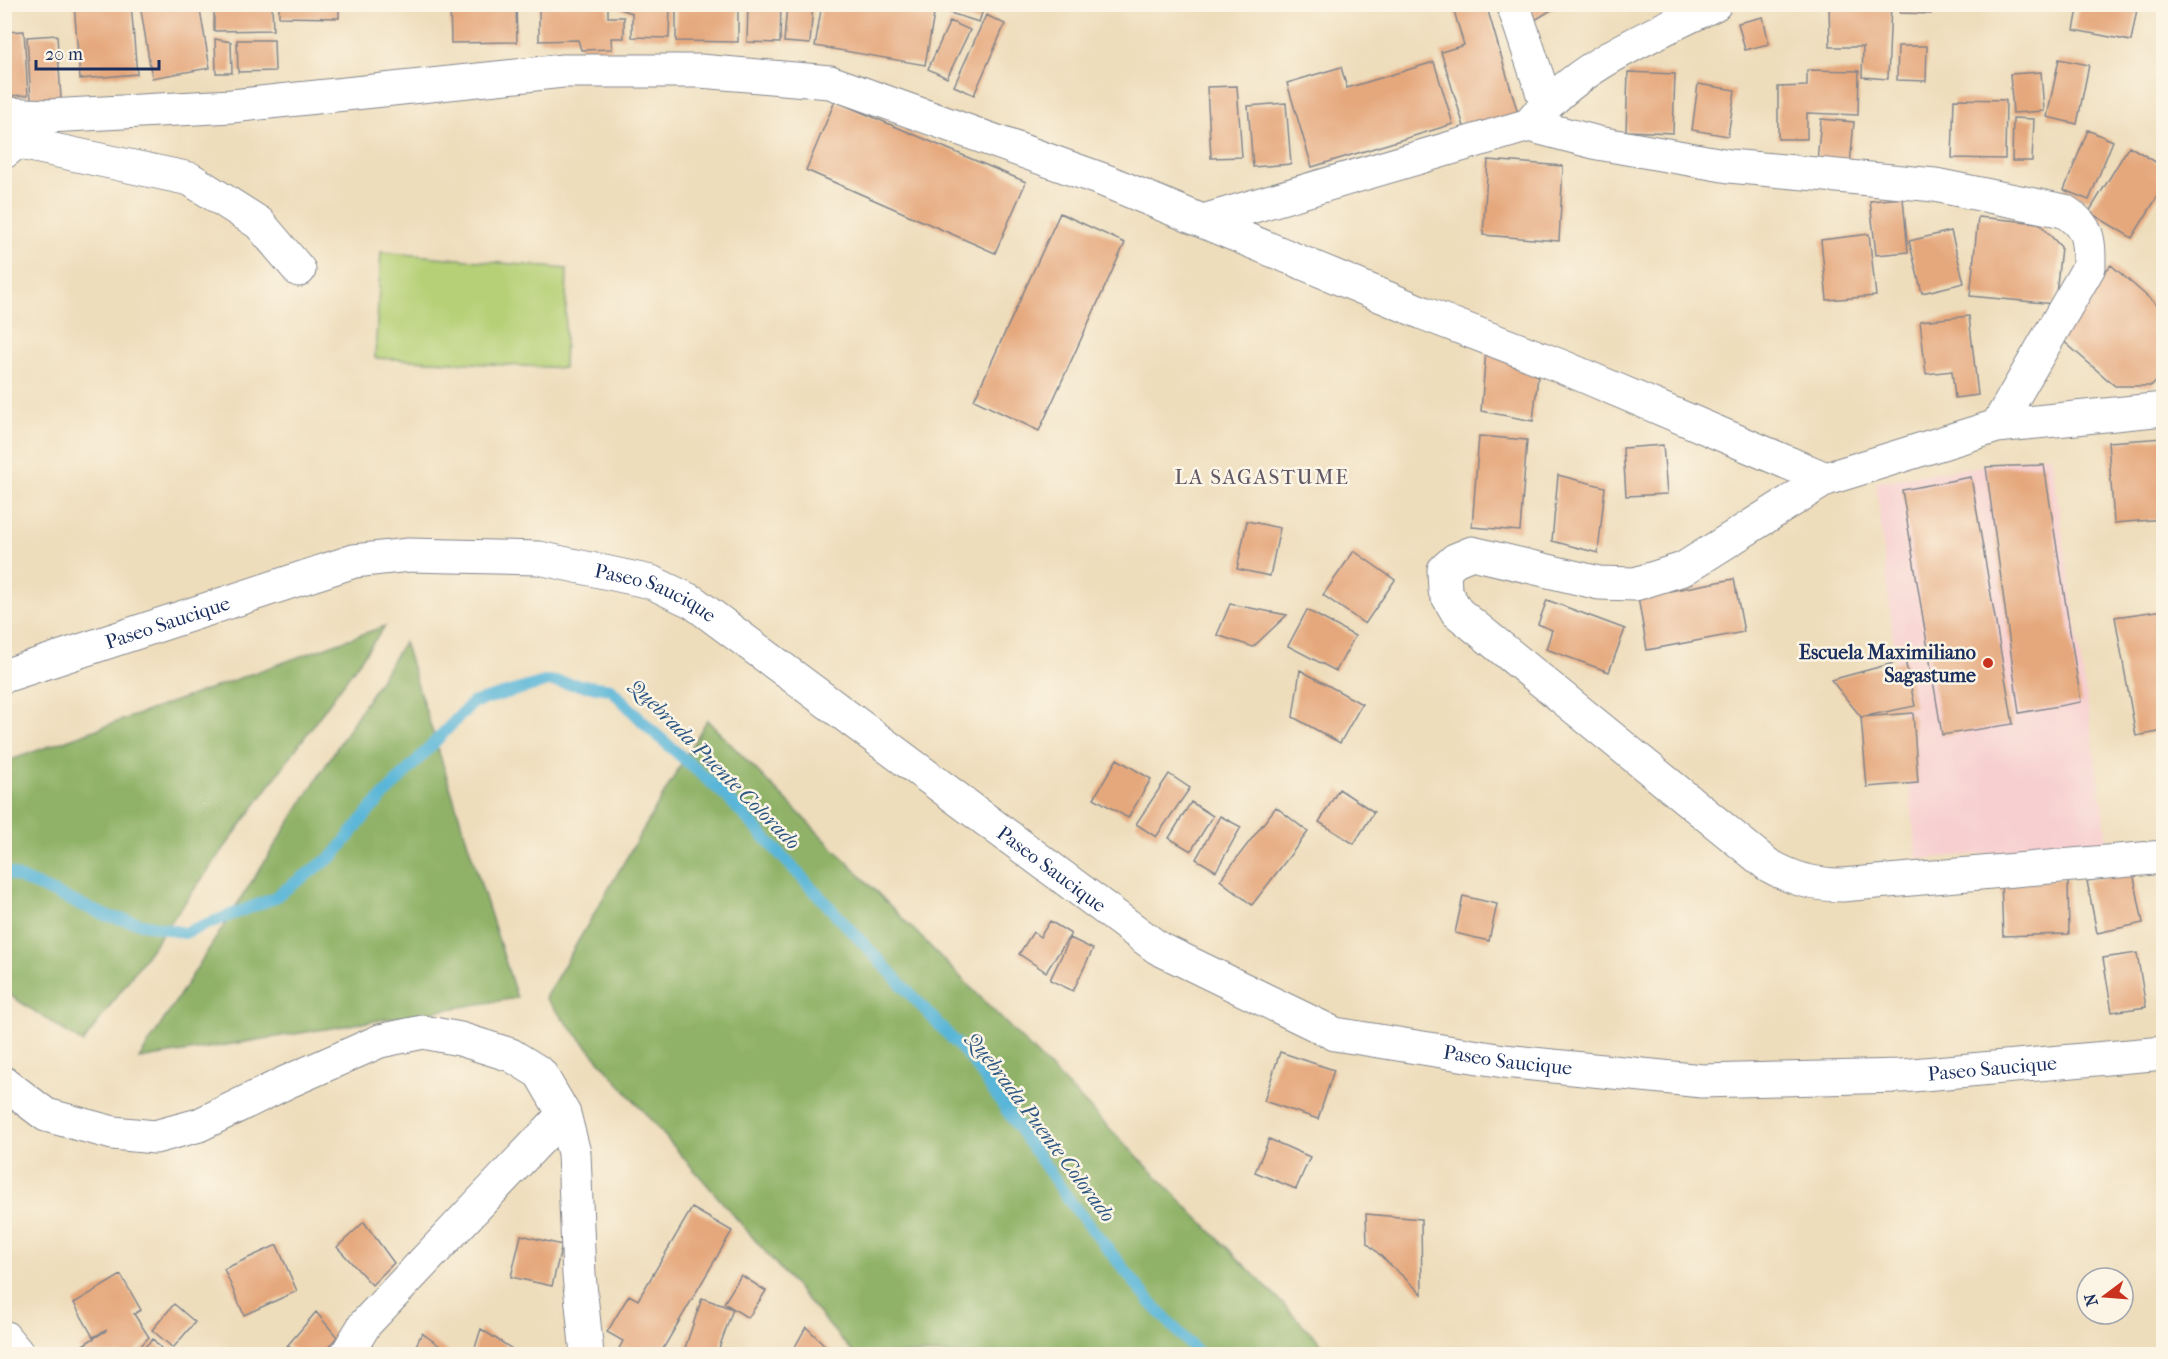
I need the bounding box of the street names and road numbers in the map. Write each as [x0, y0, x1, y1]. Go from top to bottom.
street label: Paseo Saucique [593, 559, 721, 627]
street label: Paseo Saucique [102, 591, 233, 653]
street label: Paseo Saucique [993, 821, 1111, 917]
street label: Paseo Saucique [1442, 1040, 1573, 1079]
street label: Paseo Saucique [1927, 1051, 2058, 1085]

